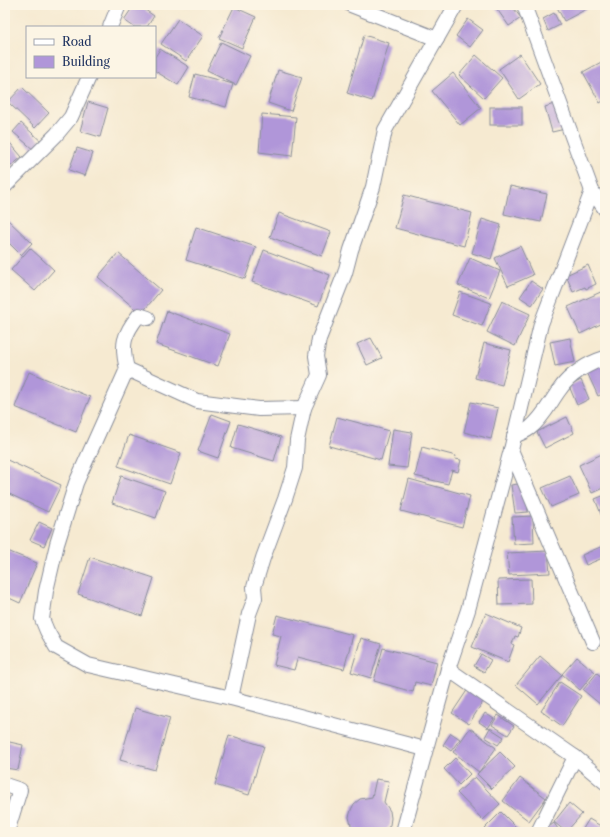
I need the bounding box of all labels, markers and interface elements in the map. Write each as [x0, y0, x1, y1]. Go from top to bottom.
legend [26, 26, 156, 78]
text: Road [62, 34, 92, 49]
text: Building [62, 54, 110, 69]

